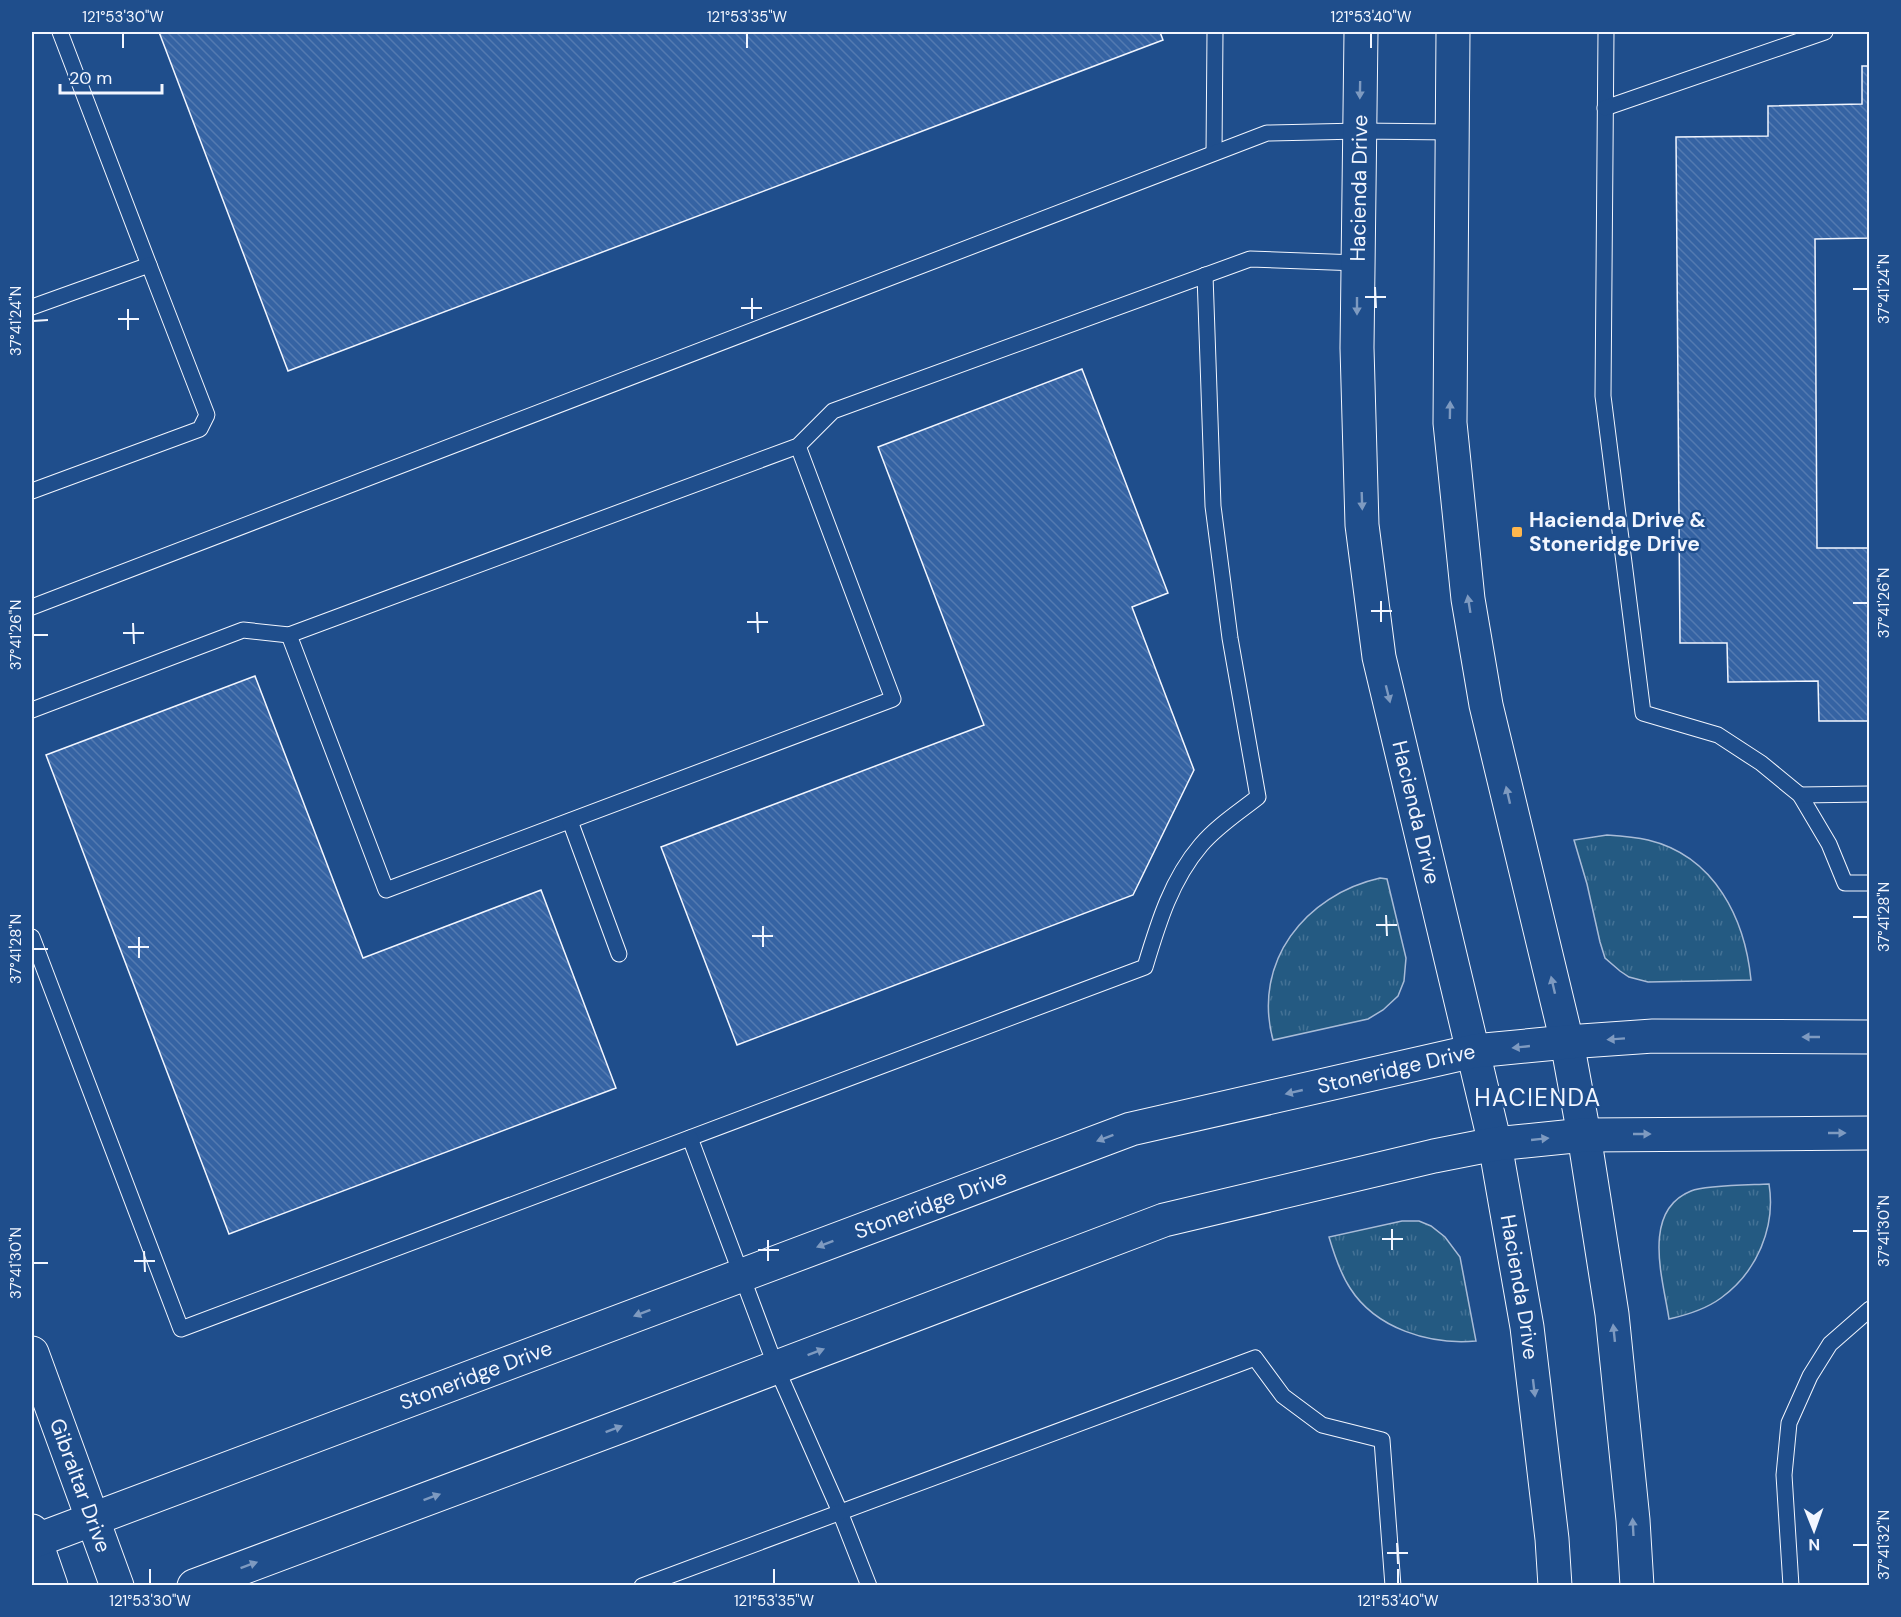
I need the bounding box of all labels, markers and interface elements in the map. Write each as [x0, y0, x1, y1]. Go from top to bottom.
text: 121°53'30"W [82, 7, 164, 27]
text: 121°53'35"W [707, 7, 788, 27]
text: 121°53'40"W [1330, 7, 1412, 27]
scale bar [60, 57, 162, 95]
text: 20 m [69, 66, 112, 90]
one-way arrow [1355, 80, 1365, 99]
street label: Hacienda Drive [1344, 114, 1374, 262]
text: 37°41'24"N [1874, 254, 1894, 324]
text: 37°41'24"N [6, 286, 26, 356]
one-way arrow [1353, 296, 1362, 315]
one-way arrow [1445, 401, 1455, 420]
one-way arrow [1357, 491, 1366, 510]
place label: Hacienda Drive & Stoneridge Drive [1529, 506, 1706, 558]
marker: Hacienda Drive & Stoneridge Drive [1510, 525, 1524, 539]
text: 37°41'26"N [1874, 568, 1894, 638]
one-way arrow [1465, 595, 1474, 614]
text: 37°41'26"N [6, 600, 26, 670]
one-way arrow [1383, 685, 1393, 703]
street label: Hacienda Drive [1385, 738, 1447, 887]
one-way arrow [1502, 786, 1512, 805]
text: 37°41'28"N [1874, 882, 1894, 952]
text: 37°41'28"N [6, 914, 26, 984]
one-way arrow [1548, 975, 1557, 994]
one-way arrow [1802, 1032, 1821, 1042]
one-way arrow [1607, 1034, 1626, 1043]
street label: Stoneridge Drive [1314, 1037, 1478, 1100]
one-way arrow [1511, 1042, 1530, 1052]
district label: HACIENDA [1474, 1082, 1602, 1113]
one-way arrow [1285, 1087, 1304, 1097]
one-way arrow [1828, 1128, 1847, 1138]
one-way arrow [1633, 1130, 1652, 1139]
one-way arrow [1096, 1134, 1114, 1144]
one-way arrow [1530, 1134, 1549, 1144]
street label: Stoneridge Drive [850, 1163, 1011, 1246]
text: 37°41'30"N [1874, 1195, 1894, 1267]
street label: Hacienda Drive [1494, 1212, 1545, 1361]
text: 37°41'30"N [6, 1227, 26, 1299]
one-way arrow [815, 1240, 833, 1250]
one-way arrow [633, 1309, 651, 1318]
one-way arrow [1609, 1323, 1619, 1342]
street label: Stoneridge Drive [395, 1334, 556, 1417]
one-way arrow [808, 1347, 826, 1357]
one-way arrow [1530, 1379, 1539, 1398]
street label: Gibraltar Drive [43, 1415, 118, 1556]
one-way arrow [606, 1423, 624, 1433]
one-way arrow [423, 1492, 441, 1501]
north arrow [1784, 1500, 1844, 1560]
text: 37°41'32"N [1874, 1510, 1894, 1580]
one-way arrow [1629, 1518, 1638, 1537]
text: N [1808, 1534, 1820, 1555]
one-way arrow [240, 1560, 258, 1569]
text: 121°53'30"W [109, 1591, 191, 1611]
text: 121°53'35"W [734, 1591, 815, 1611]
text: 121°53'40"W [1357, 1591, 1439, 1611]

